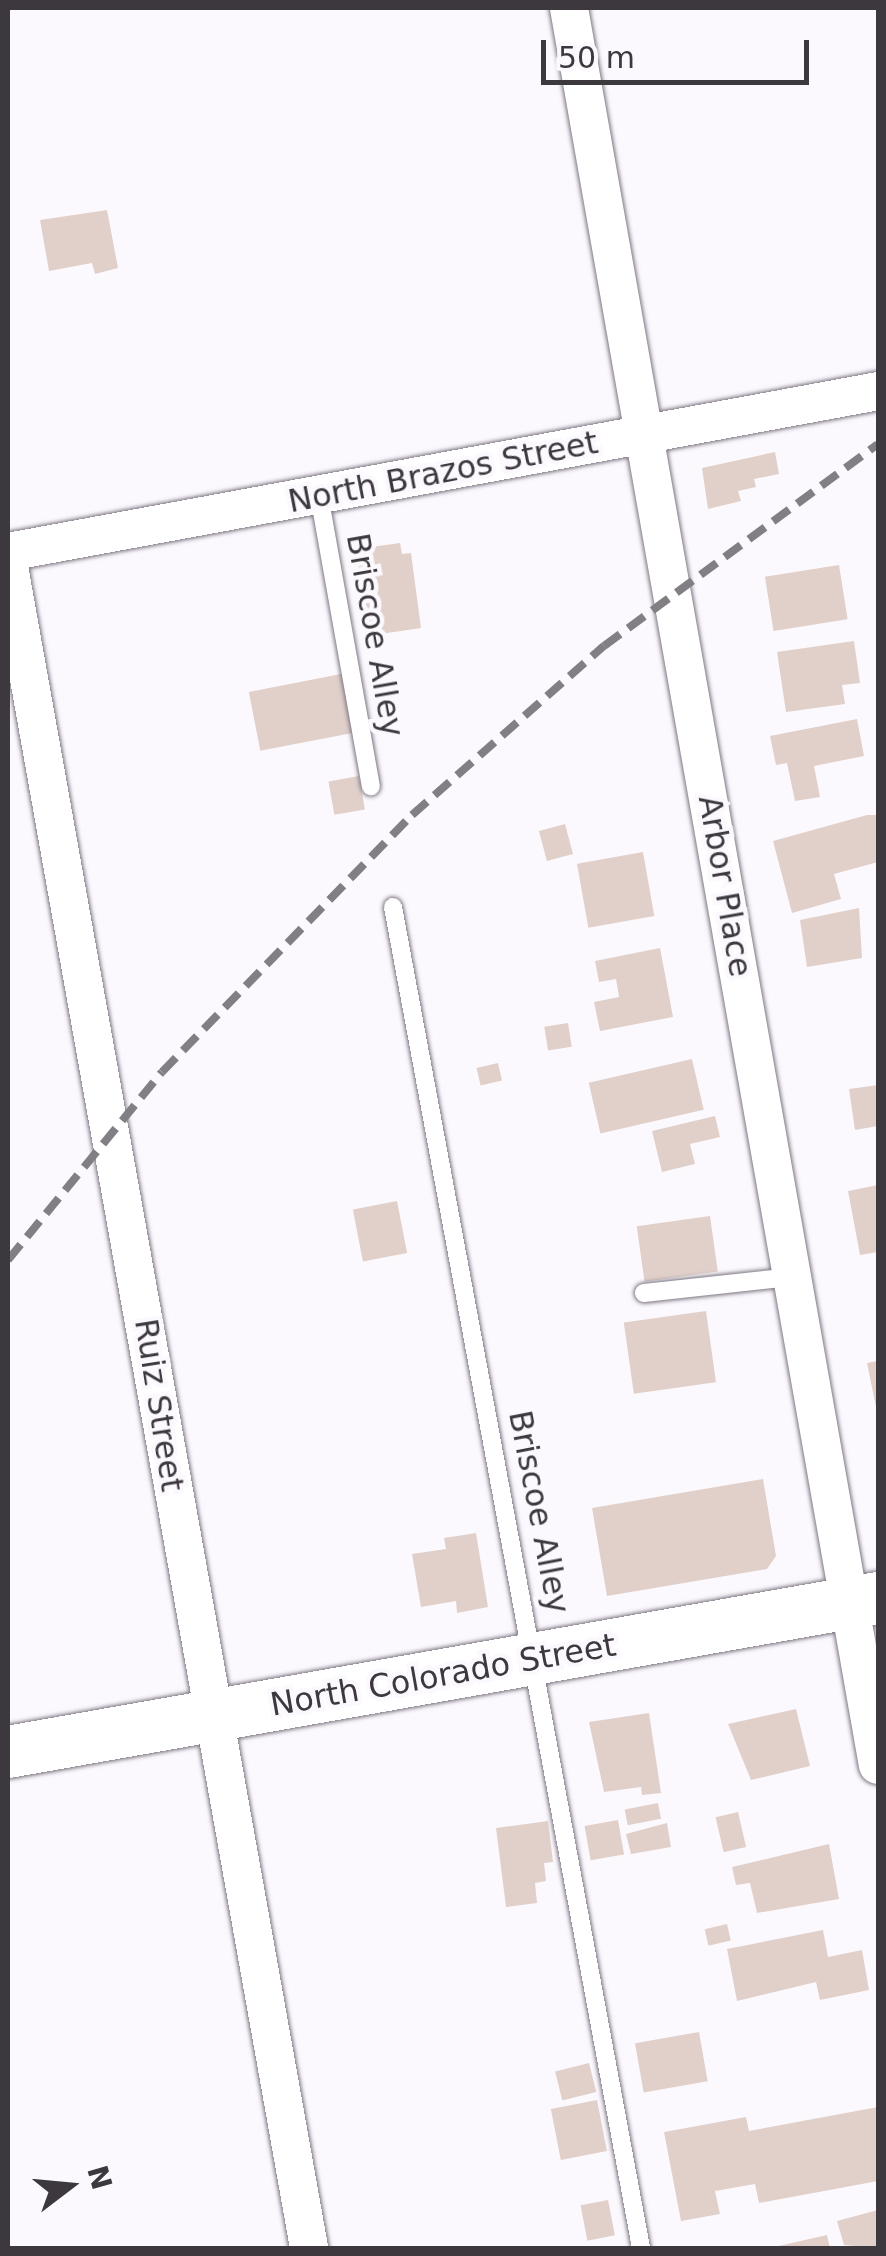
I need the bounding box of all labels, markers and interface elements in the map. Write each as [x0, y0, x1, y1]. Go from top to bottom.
scale bar [546, 20, 814, 82]
text: 50 m [558, 40, 635, 75]
street label: North Brazos Street [285, 423, 601, 521]
street label: Briscoe Alley [338, 530, 412, 740]
street label: Arbor Place [690, 792, 760, 980]
street label: Ruiz Street [126, 1316, 192, 1494]
street label: Briscoe Alley [500, 1407, 578, 1617]
street label: North Colorado Street [267, 1626, 619, 1724]
north arrow [20, 2136, 120, 2236]
text: N [80, 2162, 118, 2193]

